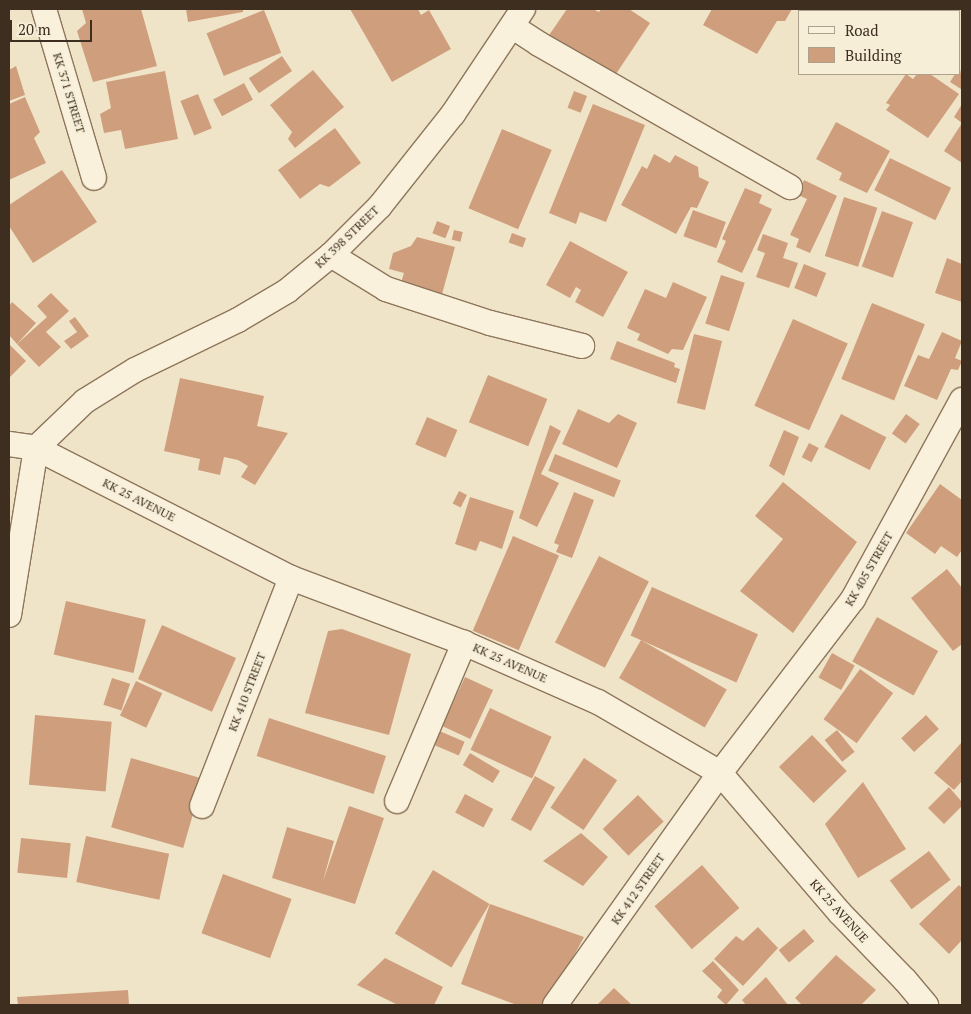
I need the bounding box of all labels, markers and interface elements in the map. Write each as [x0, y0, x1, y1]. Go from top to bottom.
scale bar [12, 10, 95, 42]
legend [798, 10, 961, 75]
text: 20 m [18, 19, 51, 39]
text: Road [845, 20, 878, 40]
text: Building [845, 45, 902, 65]
street label: KK 371 STREET [50, 51, 88, 135]
street label: KK 398 STREET [312, 203, 382, 271]
street label: KK 25 AVENUE [100, 475, 178, 525]
street label: KK 405 STREET [842, 529, 896, 609]
street label: KK 25 AVENUE [470, 640, 550, 686]
street label: KK 410 STREET [225, 650, 269, 734]
street label: KK 412 STREET [608, 851, 668, 927]
street label: KK 25 AVENUE [807, 876, 871, 946]

